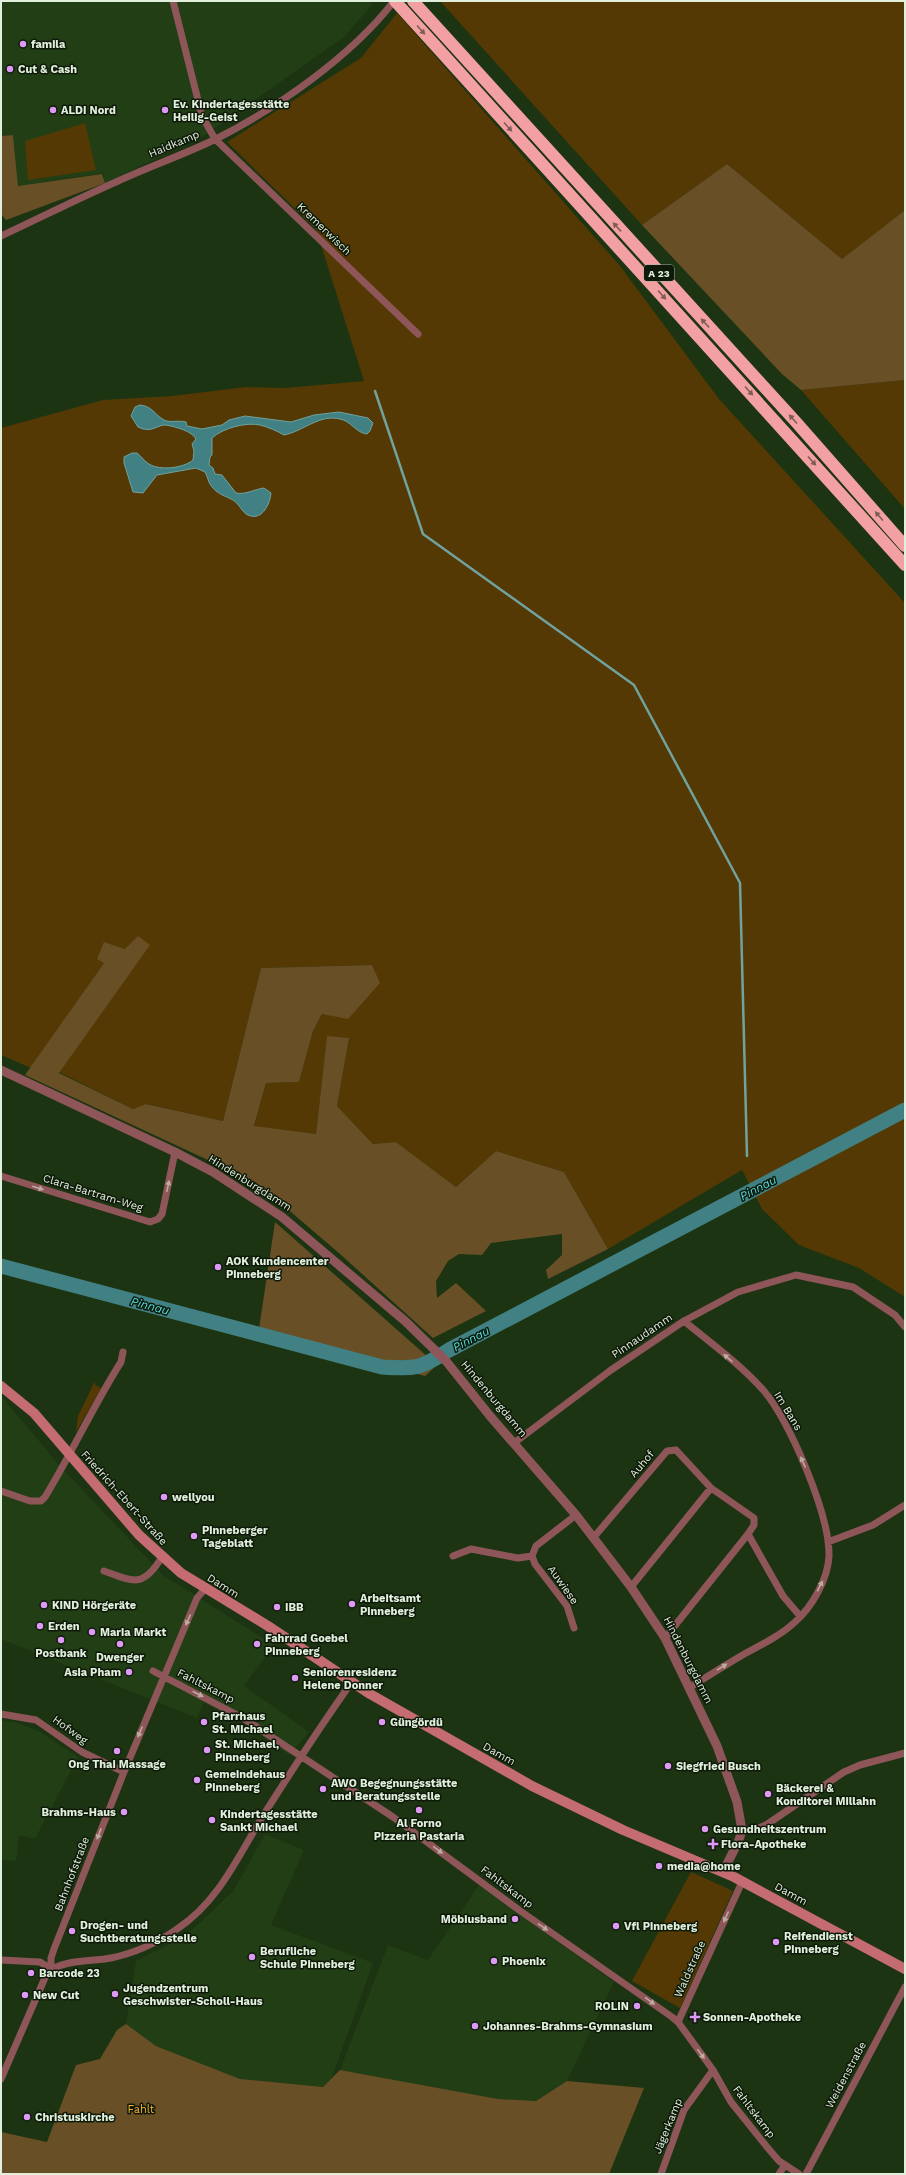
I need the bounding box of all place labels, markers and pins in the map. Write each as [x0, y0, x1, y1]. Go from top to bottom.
place label: famila [31, 38, 66, 51]
marker: famila [18, 39, 28, 49]
place label: Cut & Cash [18, 63, 77, 76]
marker: Cut & Cash [5, 64, 15, 74]
place label: Ev. Kindertagesstätte Heilig-Geist [173, 98, 289, 124]
place label: ALDI Nord [61, 104, 116, 117]
marker: ALDI Nord [48, 105, 58, 115]
marker: Ev. Kindertagesstätte Heilig-Geist [160, 105, 170, 115]
place label: AOK Kundencenter Pinneberg [226, 1255, 329, 1281]
marker: AOK Kundencenter Pinneberg [213, 1262, 223, 1272]
place label: wellyou [172, 1491, 215, 1504]
marker: wellyou [159, 1492, 169, 1502]
place label: Pinneberger Tageblatt [202, 1524, 268, 1550]
marker: Pinneberger Tageblatt [189, 1531, 199, 1541]
place label: Arbeitsamt Pinneberg [360, 1592, 421, 1618]
place label: KIND Hörgeräte [52, 1599, 136, 1612]
marker: Arbeitsamt Pinneberg [347, 1599, 357, 1609]
marker: KIND Hörgeräte [39, 1600, 49, 1610]
place label: IBB [285, 1601, 304, 1614]
marker: IBB [272, 1602, 282, 1612]
place label: Erden [48, 1620, 80, 1633]
marker: Erden [35, 1621, 45, 1631]
place label: Maria Markt [100, 1626, 167, 1639]
marker: Maria Markt [87, 1627, 97, 1637]
place label: Fahrrad Goebel Pinneberg [265, 1632, 348, 1658]
marker: Postbank [56, 1635, 66, 1645]
marker: Dwenger [115, 1639, 125, 1649]
marker: Fahrrad Goebel Pinneberg [252, 1639, 262, 1649]
place label: Postbank [35, 1647, 87, 1660]
place label: Dwenger [96, 1651, 144, 1664]
place label: Asia Pham [64, 1666, 121, 1679]
place label: Seniorenresidenz Helene Donner [303, 1666, 397, 1692]
marker: Asia Pham [124, 1667, 134, 1677]
marker: Seniorenresidenz Helene Donner [290, 1673, 300, 1683]
place label: Pfarrhaus St. Michael [212, 1710, 273, 1736]
place label: Güngördü [390, 1716, 443, 1729]
marker: Pfarrhaus St. Michael [199, 1717, 209, 1727]
marker: Güngördü [377, 1717, 387, 1727]
place label: St. Michael, Pinneberg [215, 1738, 279, 1764]
marker: St. Michael, Pinneberg [202, 1745, 212, 1755]
marker: Ong Thai Massage [112, 1746, 122, 1756]
place label: Ong Thai Massage [68, 1758, 166, 1771]
place label: Siegfried Busch [676, 1760, 761, 1773]
marker: Siegfried Busch [663, 1761, 673, 1771]
place label: Gemeindehaus Pinneberg [205, 1768, 285, 1794]
marker: Gemeindehaus Pinneberg [192, 1775, 202, 1785]
place label: AWO Begegnungsstätte und Beratungsstelle [331, 1777, 457, 1803]
place label: Bäckerei & Konditorei Millahn [776, 1782, 876, 1808]
marker: AWO Begegnungsstätte und Beratungsstelle [318, 1784, 328, 1794]
marker: Bäckerei & Konditorei Millahn [763, 1789, 773, 1799]
marker: Al Forno Pizzeria Pastaria [414, 1805, 424, 1815]
place label: Brahms-Haus [41, 1806, 116, 1819]
marker: Brahms-Haus [119, 1807, 129, 1817]
place label: Kindertagesstätte Sankt Michael [220, 1808, 318, 1834]
marker: Kindertagesstätte Sankt Michael [207, 1815, 217, 1825]
place label: Al Forno Pizzeria Pastaria [374, 1817, 465, 1843]
place label: Gesundheitszentrum [713, 1823, 826, 1836]
marker: Gesundheitszentrum [700, 1824, 710, 1834]
place label: Flora-Apotheke [721, 1838, 806, 1851]
marker: Flora-Apotheke [708, 1839, 718, 1849]
place label: media@home [667, 1860, 741, 1873]
marker: media@home [654, 1861, 664, 1871]
place label: Möbiusband [441, 1913, 507, 1926]
marker: Möbiusband [510, 1914, 520, 1924]
place label: Drogen- und Suchtberatungsstelle [80, 1919, 197, 1945]
place label: Vfl Pinneberg [624, 1920, 698, 1933]
marker: Vfl Pinneberg [611, 1921, 621, 1931]
marker: Drogen- und Suchtberatungsstelle [67, 1926, 77, 1936]
place label: Reifendienst Pinneberg [784, 1930, 853, 1956]
marker: Reifendienst Pinneberg [771, 1937, 781, 1947]
place label: Berufliche Schule Pinneberg [260, 1945, 356, 1971]
marker: Berufliche Schule Pinneberg [247, 1952, 257, 1962]
place label: Phoenix [502, 1955, 546, 1968]
marker: Phoenix [489, 1956, 499, 1966]
place label: Barcode 23 [39, 1967, 100, 1980]
marker: Barcode 23 [26, 1968, 36, 1978]
place label: Jugendzentrum Geschwister-Scholl-Haus [123, 1982, 263, 2008]
place label: New Cut [33, 1989, 79, 2002]
marker: Jugendzentrum Geschwister-Scholl-Haus [110, 1989, 120, 1999]
marker: New Cut [20, 1990, 30, 2000]
place label: ROLIN [595, 2000, 629, 2013]
marker: ROLIN [632, 2001, 642, 2011]
place label: Sonnen-Apotheke [703, 2011, 801, 2024]
marker: Sonnen-Apotheke [690, 2012, 700, 2022]
place label: Johannes-Brahms-Gymnasium [483, 2020, 653, 2033]
marker: Johannes-Brahms-Gymnasium [470, 2021, 480, 2031]
place label: Christuskirche [35, 2111, 115, 2124]
marker: Christuskirche [22, 2112, 32, 2122]

